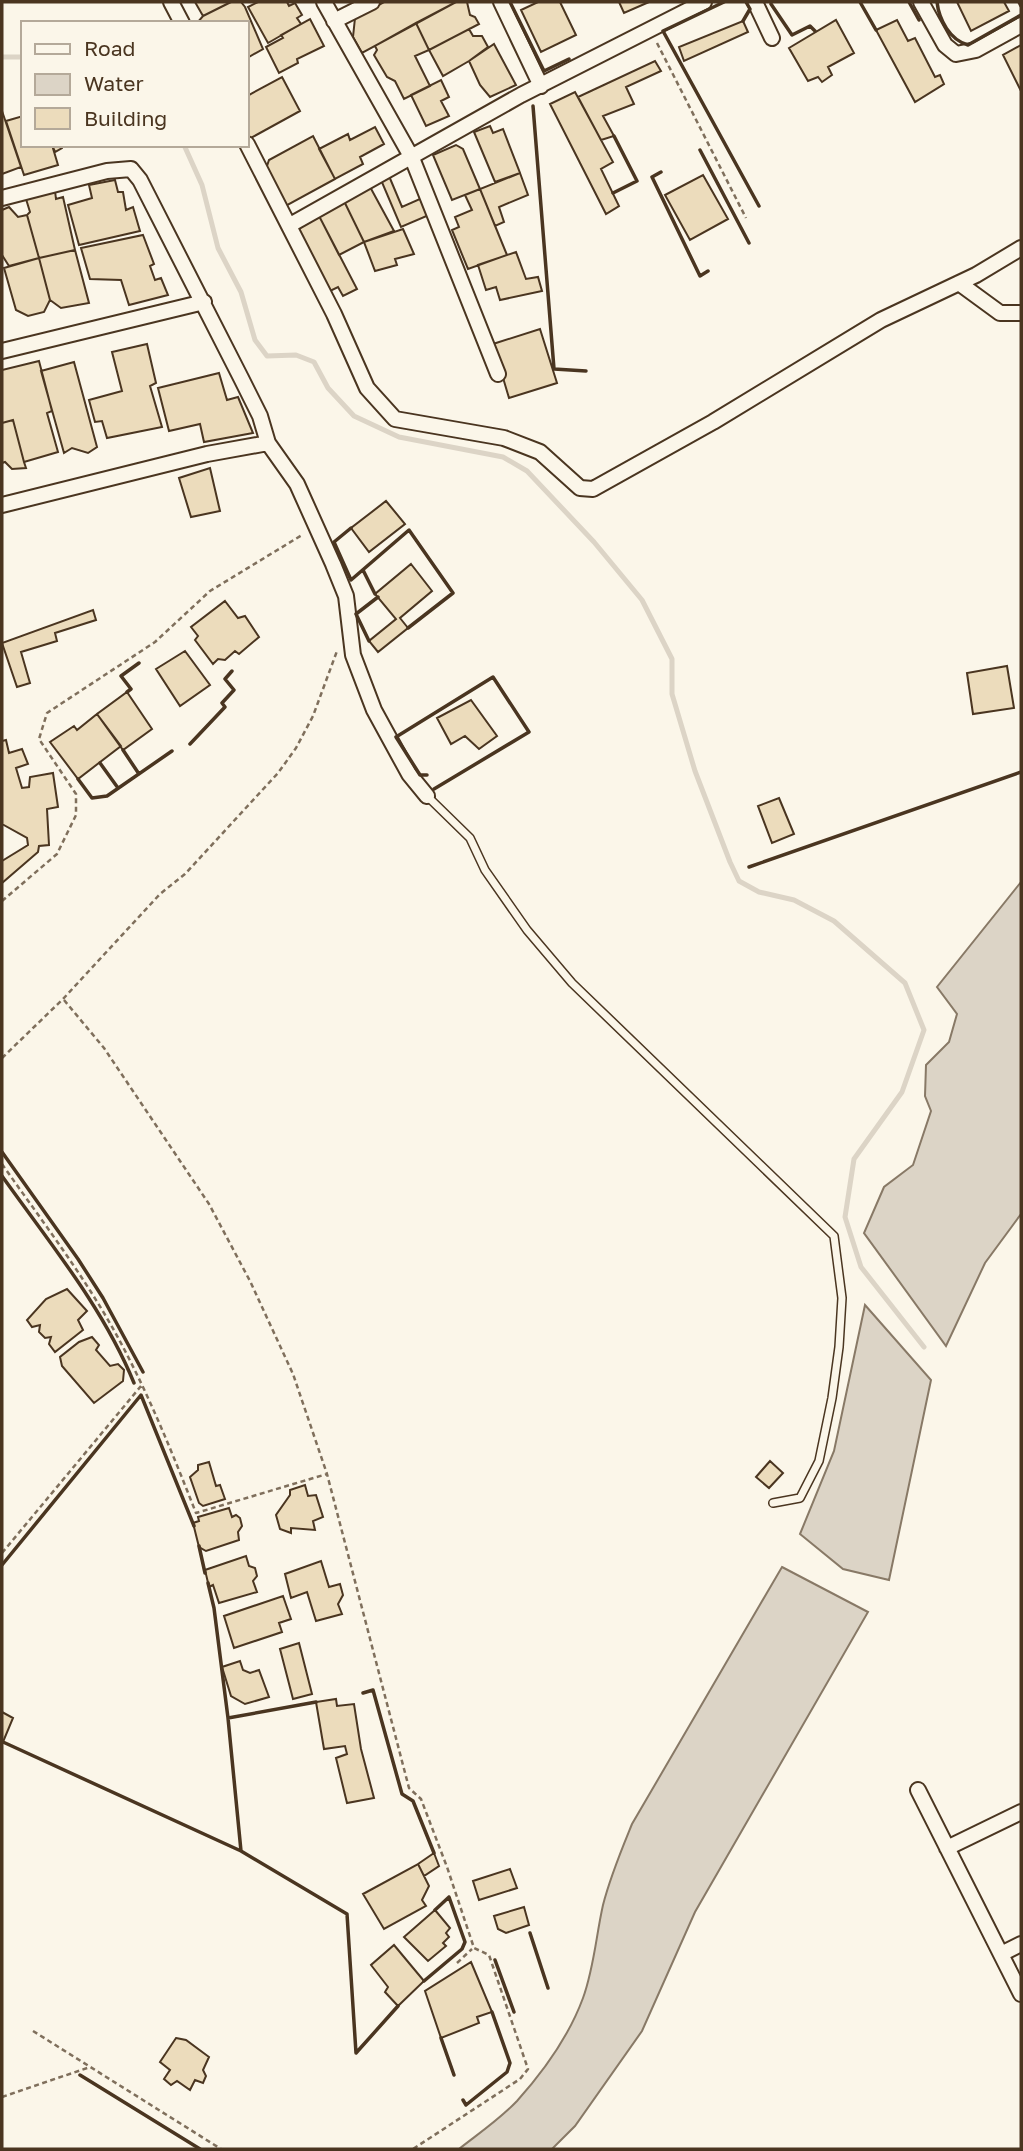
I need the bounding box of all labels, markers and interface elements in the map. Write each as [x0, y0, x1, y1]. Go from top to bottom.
legend [21, 21, 248, 147]
text: Road [84, 35, 135, 61]
text: Water [84, 70, 144, 96]
text: Building [84, 105, 167, 131]

